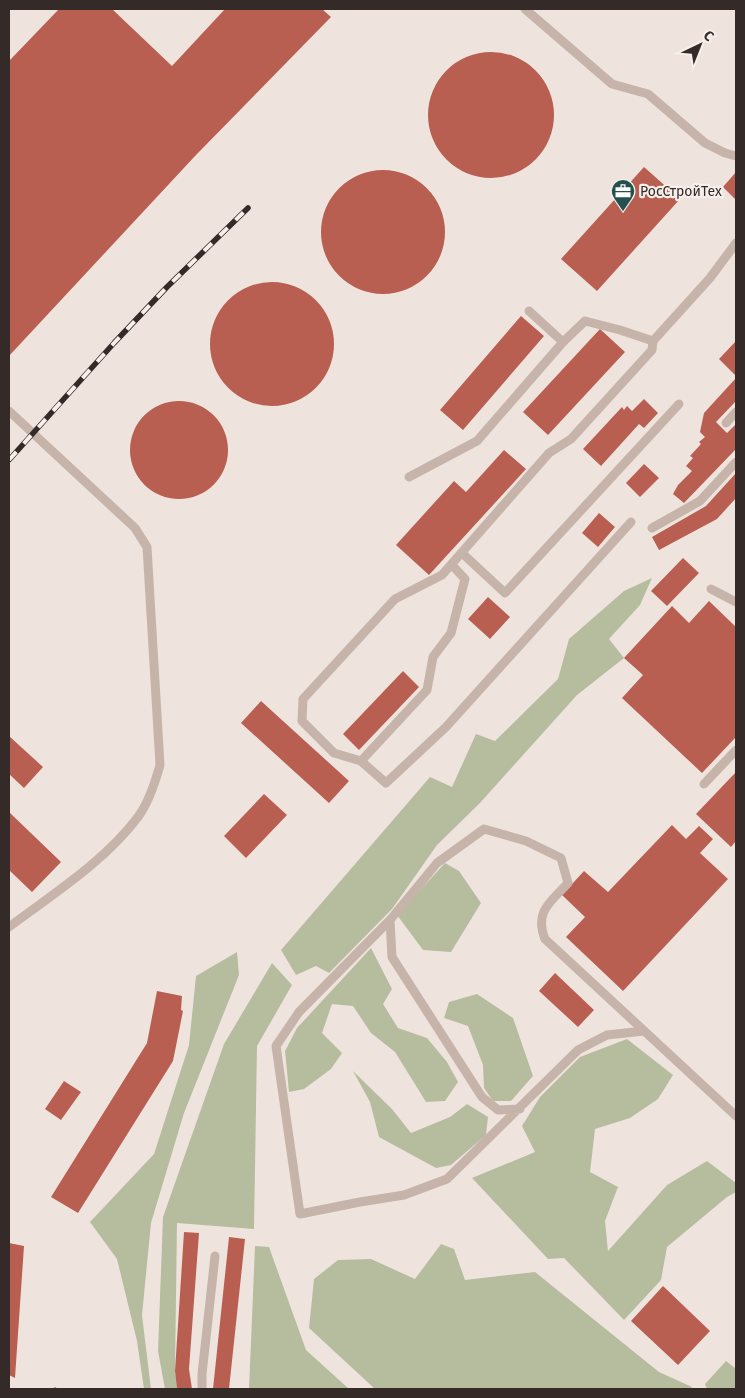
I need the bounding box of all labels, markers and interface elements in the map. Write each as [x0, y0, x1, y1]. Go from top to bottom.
north arrow [675, 20, 725, 70]
text: С [700, 27, 717, 45]
office icon: РосСтройТех [610, 178, 636, 212]
place label: РосСтройТех [640, 183, 722, 200]

